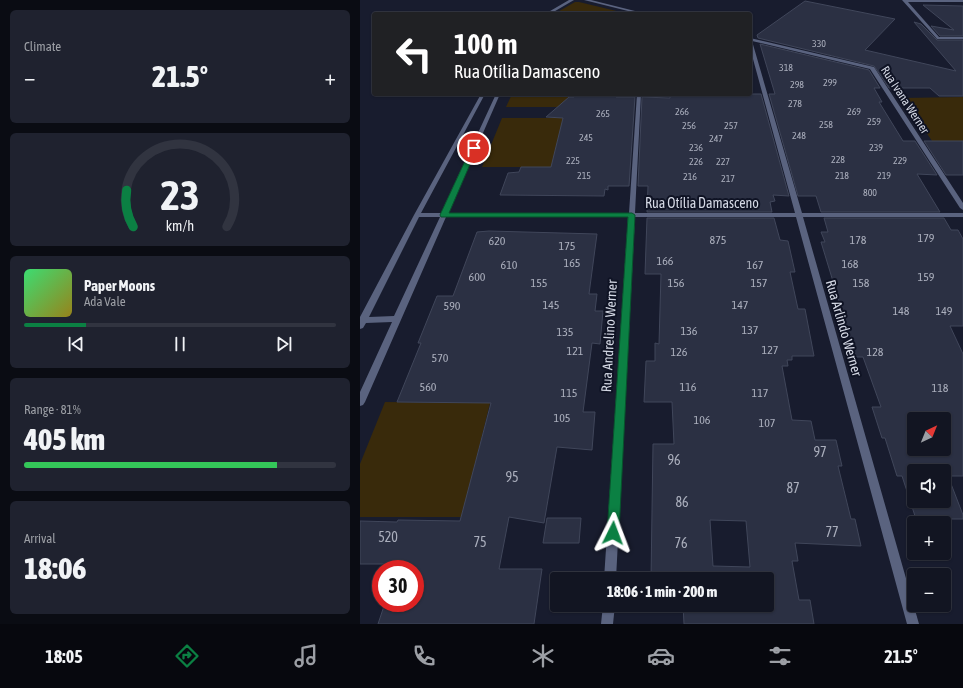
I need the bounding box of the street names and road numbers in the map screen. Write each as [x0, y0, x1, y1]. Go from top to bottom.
street label: Rua Ivana Werner [878, 64, 932, 137]
street label: Rua Otília Damasceno [645, 195, 759, 211]
street label: Rua Andrelino Werner [598, 278, 620, 393]
street label: Rua Arlindo Werner [823, 278, 866, 379]

